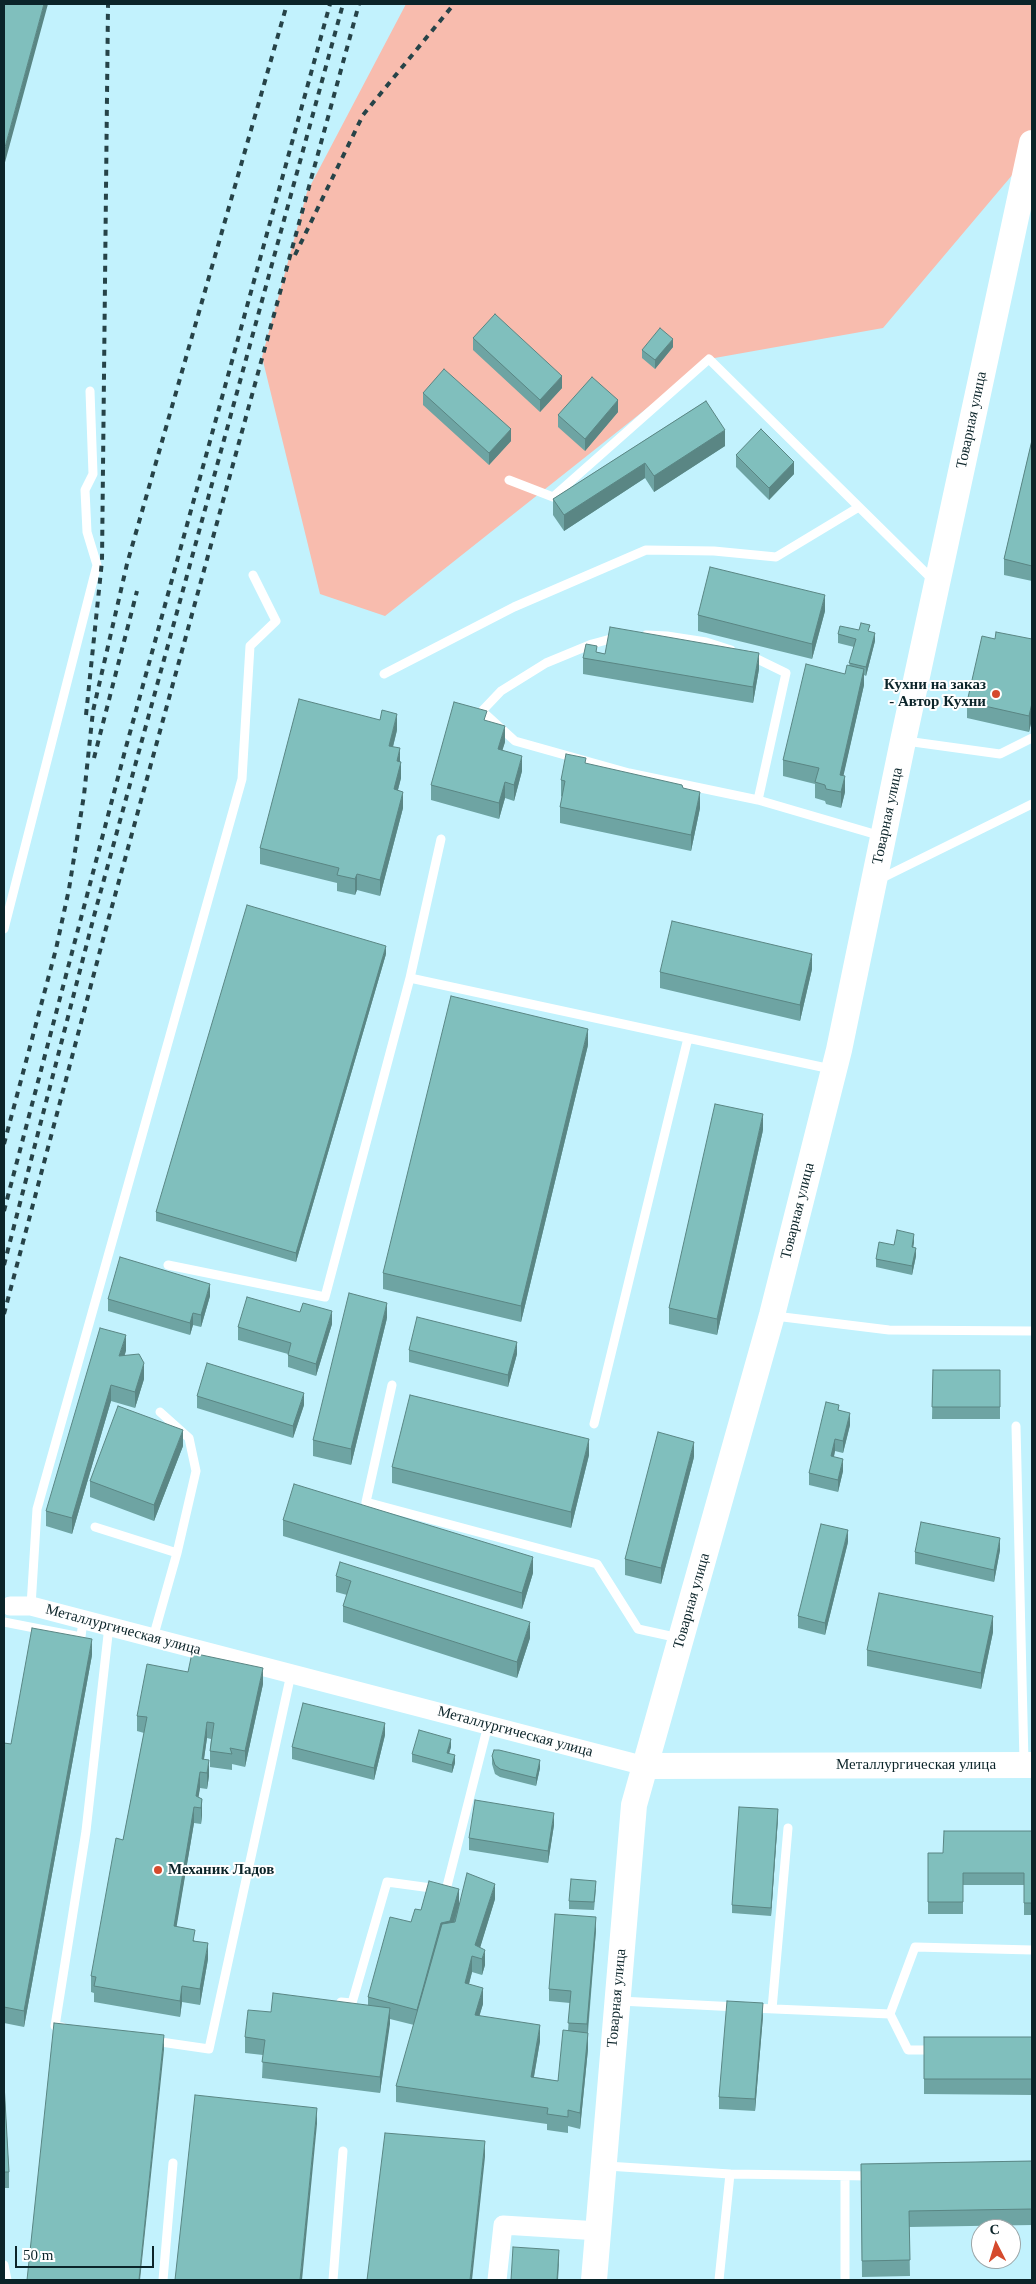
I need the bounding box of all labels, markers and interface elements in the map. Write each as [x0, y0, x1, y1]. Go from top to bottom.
street label: Товарная улица [953, 370, 991, 470]
place label: Кухни на заказ - Автор Кухни [884, 676, 986, 711]
marker: Кухни на заказ - Автор Кухни [990, 688, 1002, 700]
street label: Товарная улица [869, 766, 907, 866]
street label: Товарная улица [777, 1161, 819, 1261]
street label: Товарная улица [670, 1551, 714, 1651]
street label: Металлургическая улица [43, 1601, 203, 1659]
street label: Металлургическая улица [435, 1703, 595, 1761]
street label: Металлургическая улица [836, 1756, 996, 1774]
place label: Механик Ладов [168, 1861, 274, 1879]
marker: Механик Ладов [152, 1864, 164, 1876]
street label: Товарная улица [604, 1948, 630, 2048]
north arrow [971, 2219, 1021, 2269]
text: С [989, 2222, 1000, 2237]
scale bar [18, 2236, 156, 2268]
text: 50 m [23, 2247, 53, 2263]

